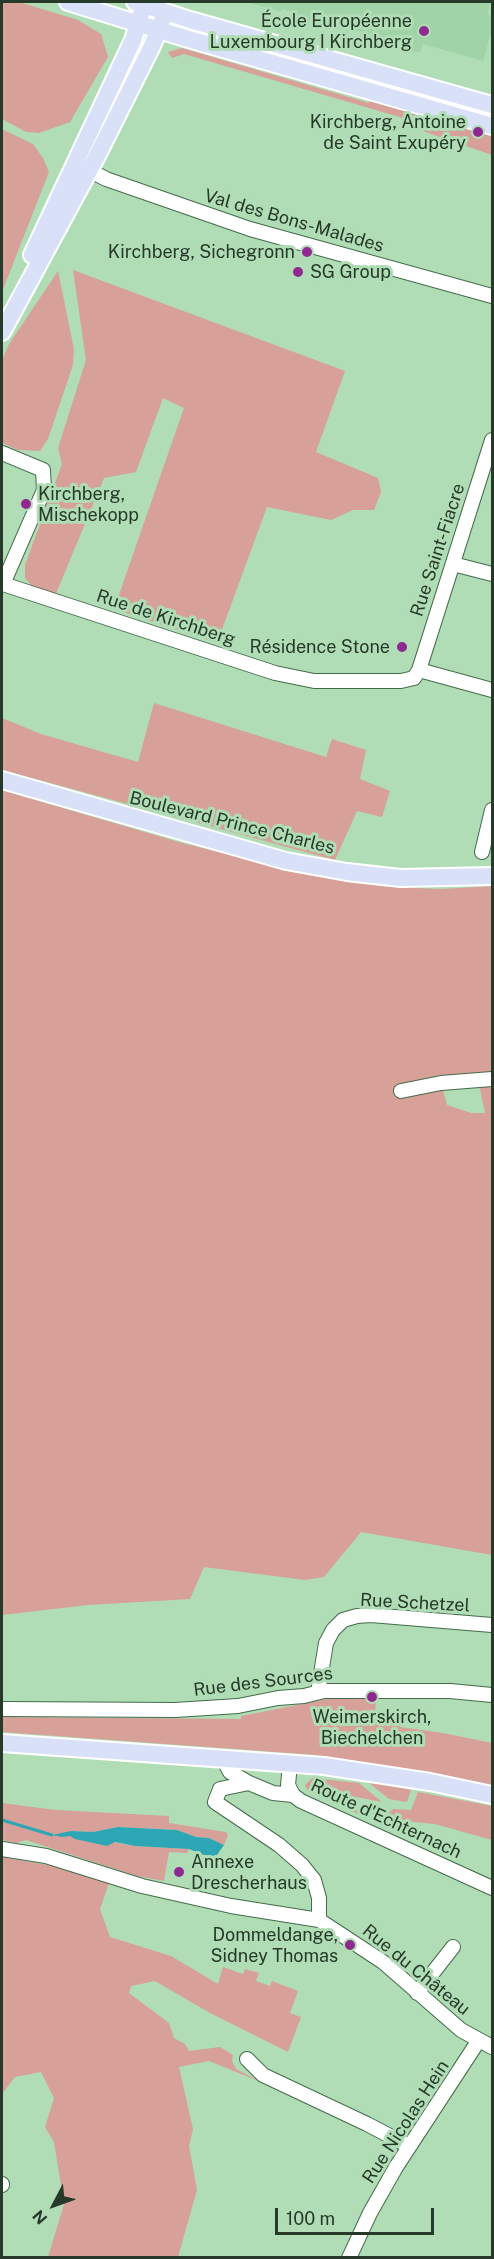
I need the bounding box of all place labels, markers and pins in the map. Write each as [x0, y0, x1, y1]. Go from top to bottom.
place label: École Européenne Luxembourg I Kirchberg [210, 10, 412, 52]
marker: École Européenne Luxembourg I Kirchberg [417, 24, 431, 38]
place label: Kirchberg, Antoine de Saint Exupéry [310, 111, 466, 154]
marker: Kirchberg, Antoine de Saint Exupéry [471, 125, 485, 139]
place label: Kirchberg, Sichegronn [108, 241, 295, 263]
marker: Kirchberg, Sichegronn [300, 245, 314, 259]
place label: SG Group [310, 261, 391, 283]
marker: SG Group [291, 265, 305, 279]
place label: Kirchberg, Mischekopp [38, 483, 139, 526]
marker: Kirchberg, Mischekopp [19, 497, 33, 511]
place label: Résidence Stone [250, 636, 390, 658]
marker: Résidence Stone [395, 640, 409, 654]
marker: Weimerskirch, Biechelchen [365, 1690, 379, 1704]
place label: Weimerskirch, Biechelchen [313, 1706, 431, 1748]
place label: Annexe Drescherhaus [191, 1851, 307, 1894]
marker: Annexe Drescherhaus [172, 1865, 186, 1879]
place label: Dommeldange, Sidney Thomas [210, 1924, 338, 1966]
marker: Dommeldange, Sidney Thomas [343, 1938, 357, 1952]

